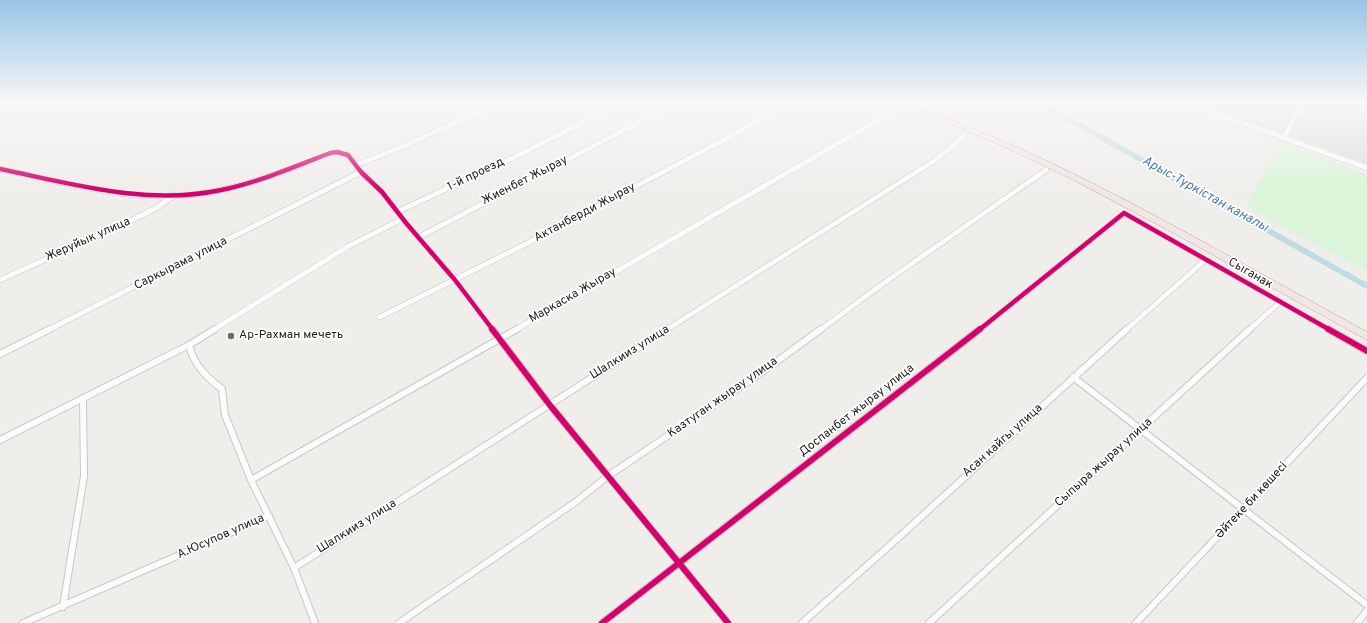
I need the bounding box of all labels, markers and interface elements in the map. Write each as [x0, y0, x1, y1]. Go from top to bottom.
street label: Жиенбет Жырау [480, 153, 570, 209]
water label: Арыс-Түркістан каналы [1139, 154, 1271, 236]
street label: 1-й проезд [445, 155, 507, 195]
street label: Актанберди Жырау [532, 180, 638, 246]
street label: Жеруйык улица [43, 215, 133, 265]
street label: Саркырама улица [132, 234, 230, 294]
street label: Сыганак [1225, 255, 1275, 293]
street label: Маркаска Жырау [527, 265, 619, 327]
street label: Шалкииз улица [588, 323, 672, 383]
place label: Ар-Рахман мечеть [239, 329, 343, 343]
marker: Ар-Рахман мечеть [226, 331, 236, 341]
street label: Казтуган жырау улица [665, 355, 781, 441]
street label: Доспанбет жырау улица [797, 362, 917, 460]
street label: Асан кайгы улица [960, 401, 1046, 481]
street label: Сыпыра жырау улица [1052, 415, 1156, 511]
street label: Әйтеке би көшесі [1213, 460, 1291, 542]
street label: Шалкииз улица [315, 497, 399, 557]
street label: А.Юсупов улица [175, 511, 267, 563]

